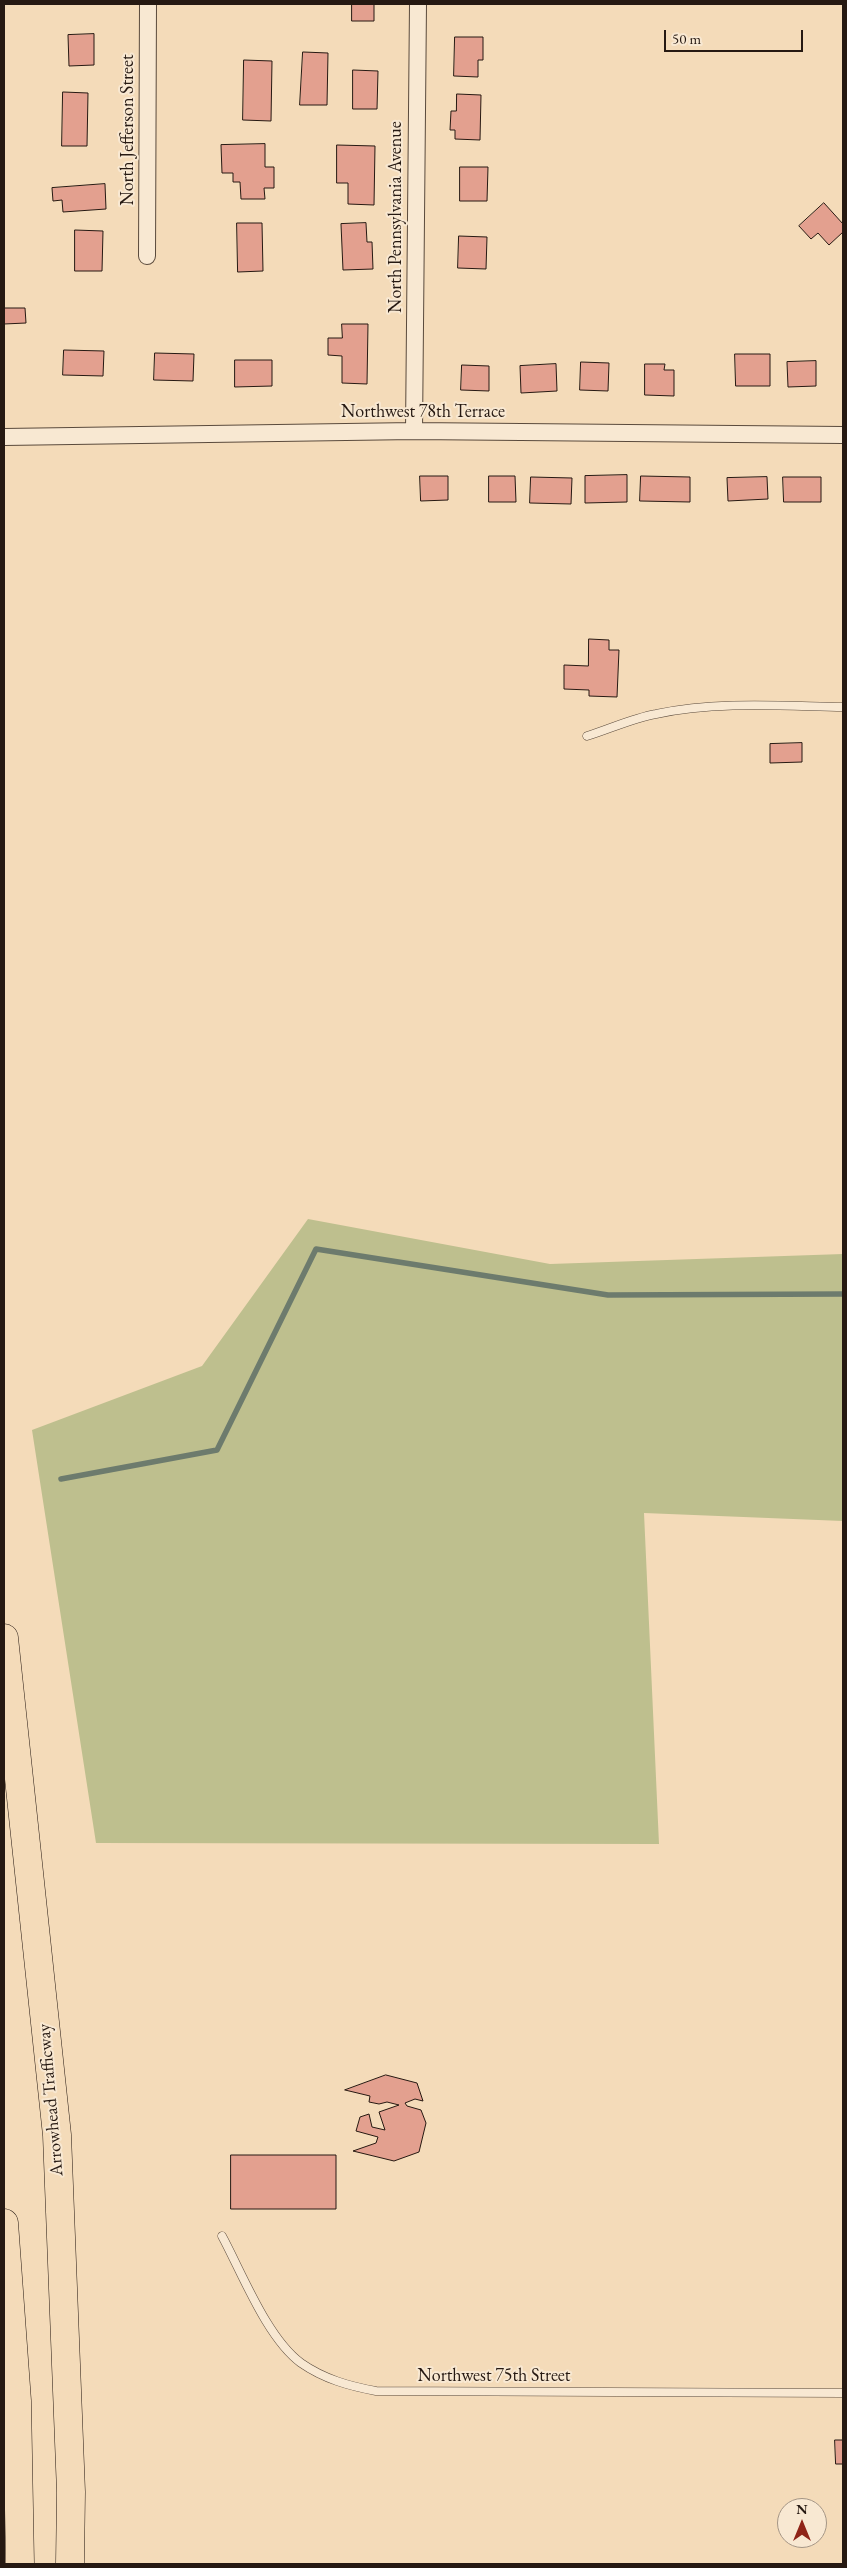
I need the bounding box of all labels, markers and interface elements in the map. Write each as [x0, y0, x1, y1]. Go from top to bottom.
scale bar [667, 20, 806, 52]
text: 50 m [672, 29, 701, 48]
street label: North Jefferson Street [117, 54, 139, 206]
street label: North Pennsylvania Avenue [385, 121, 407, 313]
street label: Northwest 78th Terrace [341, 401, 505, 423]
street label: Arrowhead Trafficway [34, 2023, 68, 2177]
street label: Northwest 75th Street [418, 2365, 570, 2387]
north arrow [777, 2498, 827, 2548]
text: N [796, 2500, 808, 2518]

